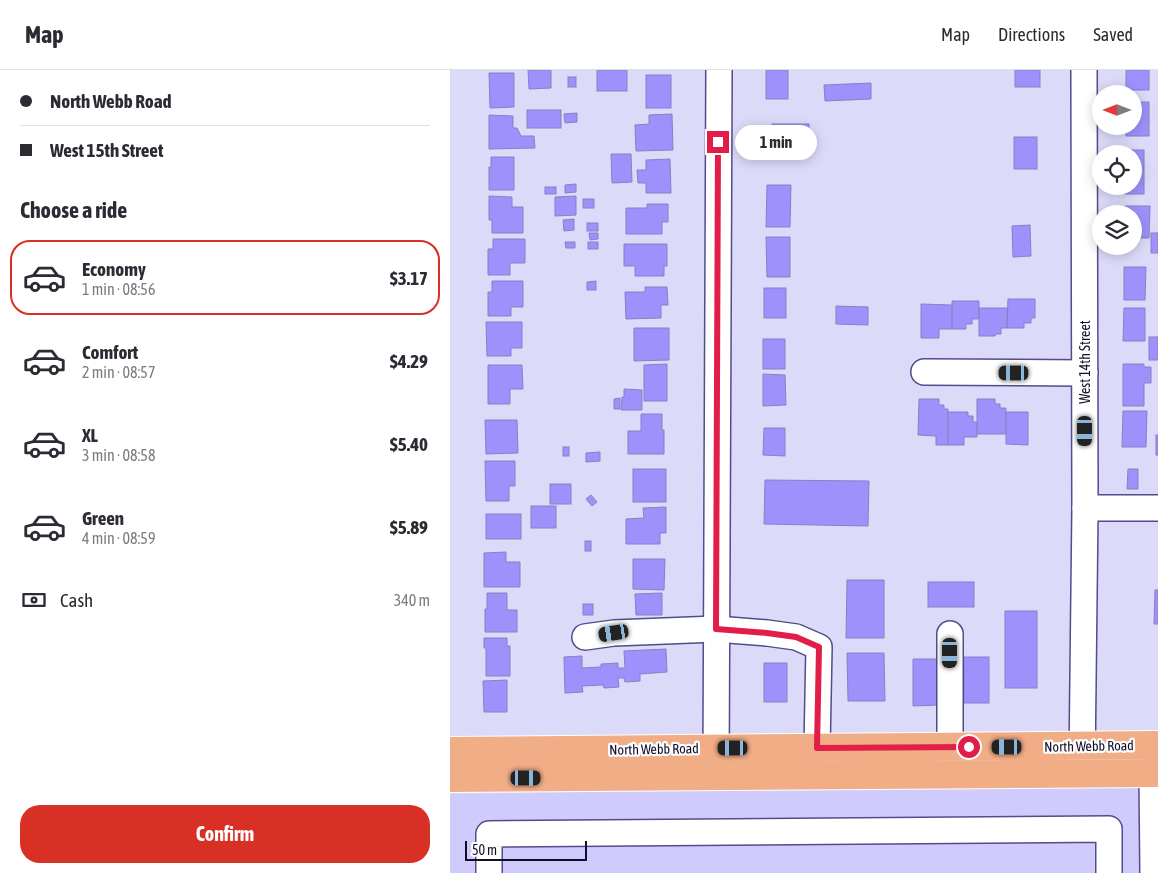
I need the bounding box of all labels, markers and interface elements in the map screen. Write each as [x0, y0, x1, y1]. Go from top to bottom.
text: Map [25, 21, 64, 48]
text: Map [941, 24, 970, 45]
text: Directions [998, 24, 1065, 45]
text: Saved [1093, 24, 1133, 45]
north arrow [1092, 85, 1142, 135]
map controls [1092, 85, 1142, 255]
text: North Webb Road [50, 90, 172, 112]
callout: 1 min [736, 124, 818, 160]
route end [707, 131, 729, 153]
text: 1 min [760, 133, 792, 151]
text: West 15th Street [50, 139, 163, 161]
button: locate [1092, 145, 1142, 195]
text: Choose a ride [20, 197, 127, 223]
button: layers [1092, 205, 1142, 255]
icon: car [22, 255, 67, 300]
text: Economy [82, 258, 146, 280]
text: $3.17 [390, 267, 428, 289]
text: 1 min · 08:56 [82, 280, 155, 298]
street label: West 14th Street [1077, 320, 1093, 404]
icon: car [22, 338, 67, 383]
text: Comfort [82, 341, 138, 363]
text: $4.29 [390, 350, 428, 372]
text: 2 min · 08:57 [82, 363, 155, 381]
car [999, 366, 1029, 381]
car [1077, 416, 1092, 446]
icon: car [22, 421, 67, 466]
text: XL [82, 424, 98, 446]
text: $5.40 [390, 433, 428, 455]
text: 3 min · 08:58 [82, 446, 155, 464]
icon: car [22, 504, 67, 549]
text: Green [82, 507, 124, 529]
text: $5.89 [390, 516, 428, 538]
text: 4 min · 08:59 [82, 529, 155, 547]
icon: cash [20, 586, 48, 614]
text: Cash [60, 589, 93, 611]
text: 340 m [394, 591, 430, 609]
car [598, 623, 629, 643]
car [942, 638, 957, 668]
route start [958, 736, 980, 758]
street label: North Webb Road [1044, 737, 1134, 755]
street label: North Webb Road [609, 740, 699, 758]
car [992, 740, 1022, 755]
car [718, 741, 748, 756]
car [511, 771, 541, 786]
button: Confirm [20, 805, 430, 863]
scale bar [465, 838, 588, 861]
text: 50 m [472, 842, 497, 858]

